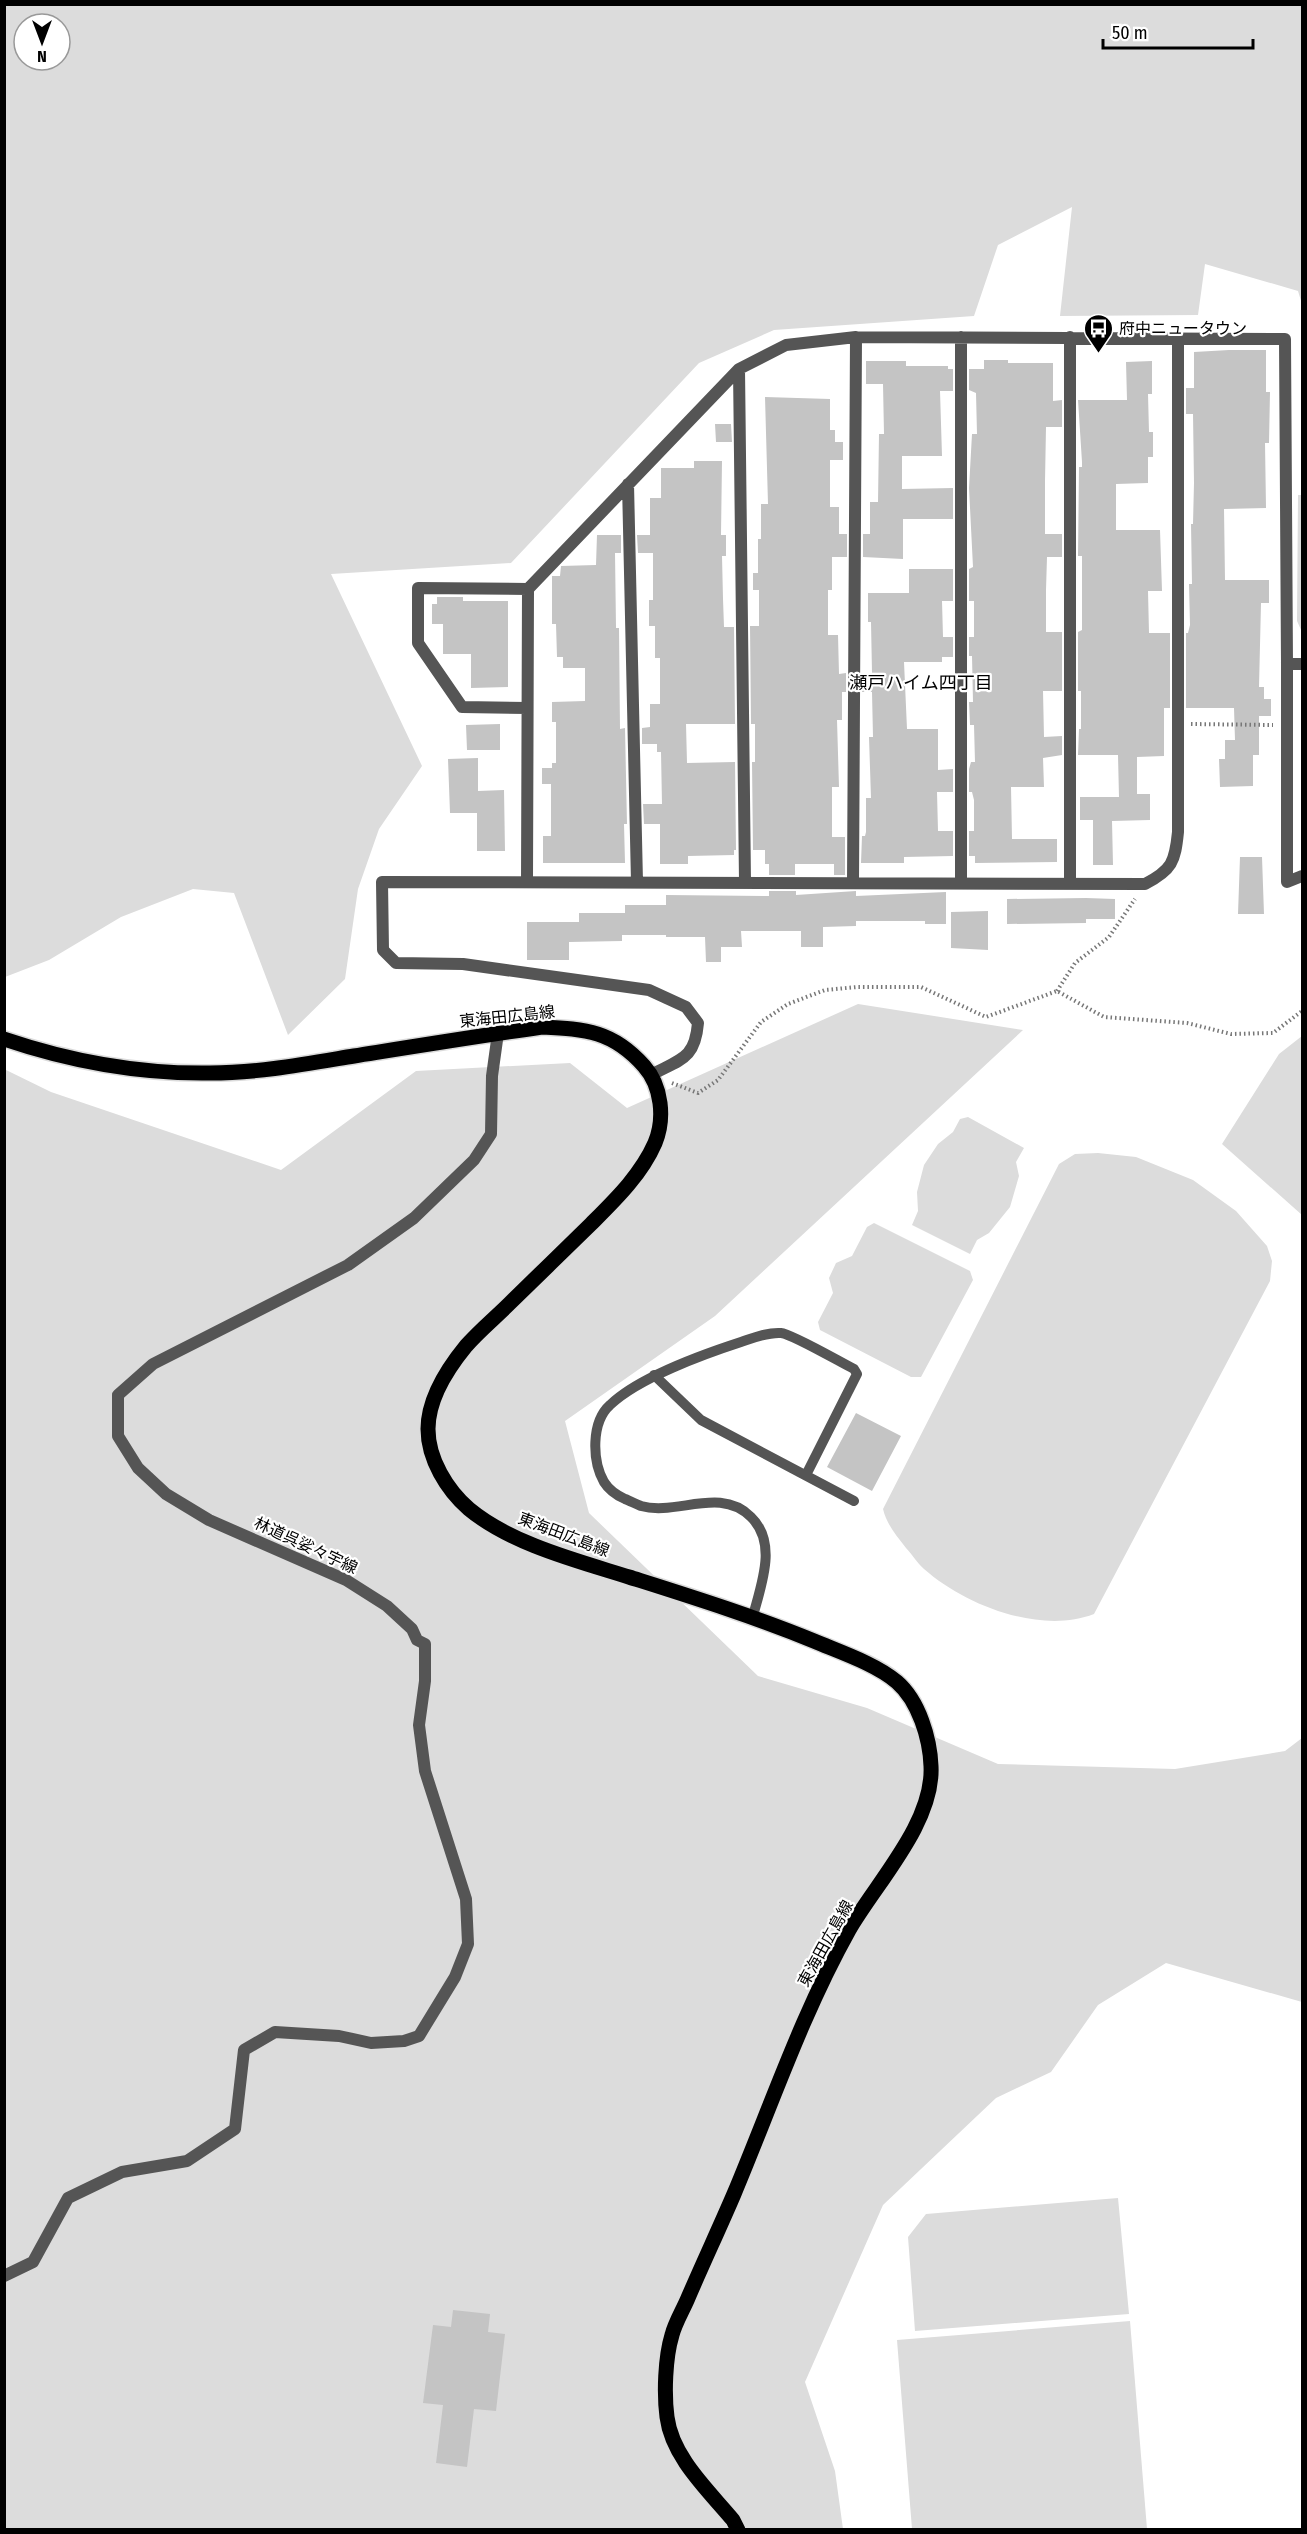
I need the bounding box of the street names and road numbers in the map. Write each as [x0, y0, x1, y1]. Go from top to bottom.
street label: 東海田広島線 [458, 1002, 556, 1031]
street label: 東海田広島線 [516, 1508, 612, 1561]
street label: 林道呉娑々宇線 [251, 1513, 361, 1578]
street label: 東海田広島線 [794, 1897, 857, 1990]

